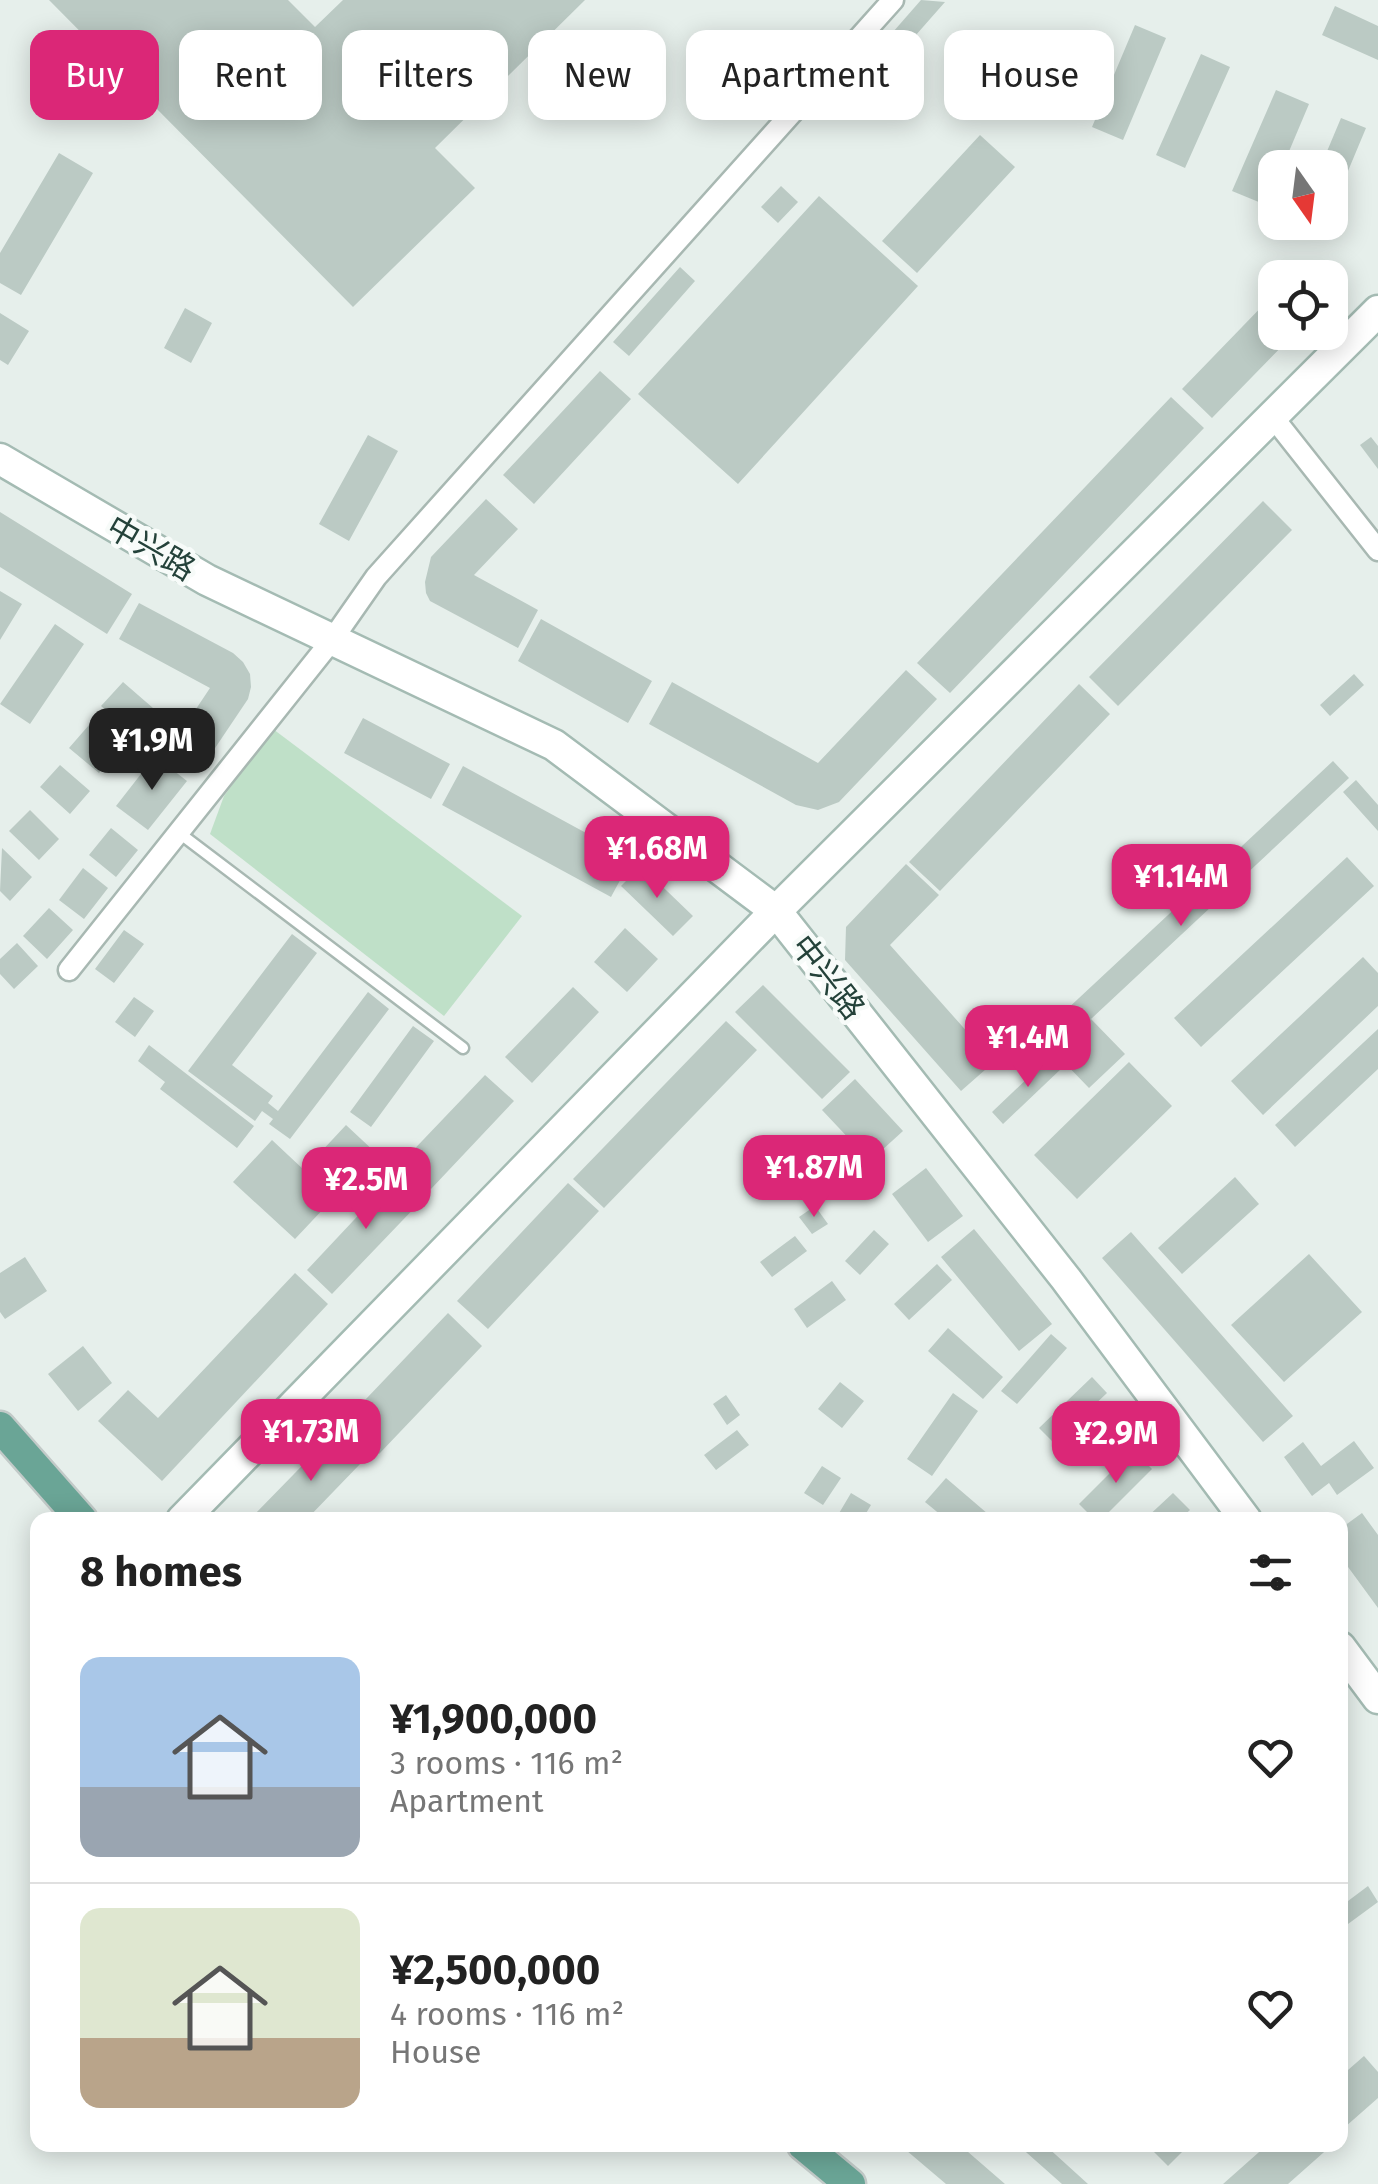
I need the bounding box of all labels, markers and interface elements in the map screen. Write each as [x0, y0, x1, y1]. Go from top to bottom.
chip: Buy [30, 30, 159, 120]
chip: Rent [179, 30, 322, 120]
chip: Filters [342, 30, 508, 120]
chip: New [528, 30, 666, 120]
chip: Apartment [686, 30, 924, 120]
chip: House [944, 30, 1114, 120]
north arrow [1258, 150, 1348, 240]
map controls [1258, 150, 1348, 350]
button: locate [1258, 260, 1348, 350]
street label: 中兴路 [100, 508, 202, 588]
pin: ¥1.9M [82, 708, 222, 793]
text: ¥1.9M [111, 721, 193, 759]
pin: ¥1.68M [576, 816, 738, 901]
text: ¥1.68M [606, 829, 708, 867]
pin: ¥1.14M [1100, 844, 1262, 929]
text: ¥1.14M [1134, 857, 1228, 895]
street label: 中兴路 [783, 927, 873, 1027]
pin: ¥1.4M [958, 1005, 1098, 1090]
text: ¥1.4M [987, 1018, 1069, 1056]
pin: ¥1.87M [733, 1135, 895, 1220]
pin: ¥2.5M [296, 1147, 436, 1232]
text: ¥1.87M [765, 1148, 863, 1186]
text: ¥2.5M [324, 1160, 408, 1198]
pin: ¥1.73M [230, 1399, 392, 1484]
pin: ¥2.9M [1046, 1401, 1186, 1486]
text: ¥1.73M [263, 1412, 359, 1450]
text: ¥2.9M [1074, 1414, 1158, 1452]
icon: filters [1243, 1545, 1298, 1600]
text: 8 homes [80, 1547, 242, 1597]
text: ¥1,900,000 [390, 1694, 597, 1744]
icon: home [160, 1697, 280, 1817]
icon: heart [1243, 1730, 1298, 1785]
text: 3 rooms · 116 m² [390, 1744, 623, 1782]
text: Apartment [390, 1782, 544, 1820]
text: ¥2,500,000 [390, 1945, 600, 1995]
icon: home [160, 1948, 280, 2068]
icon: heart [1243, 1981, 1298, 2036]
text: 4 rooms · 116 m² [390, 1995, 624, 2033]
text: House [390, 2033, 481, 2071]

